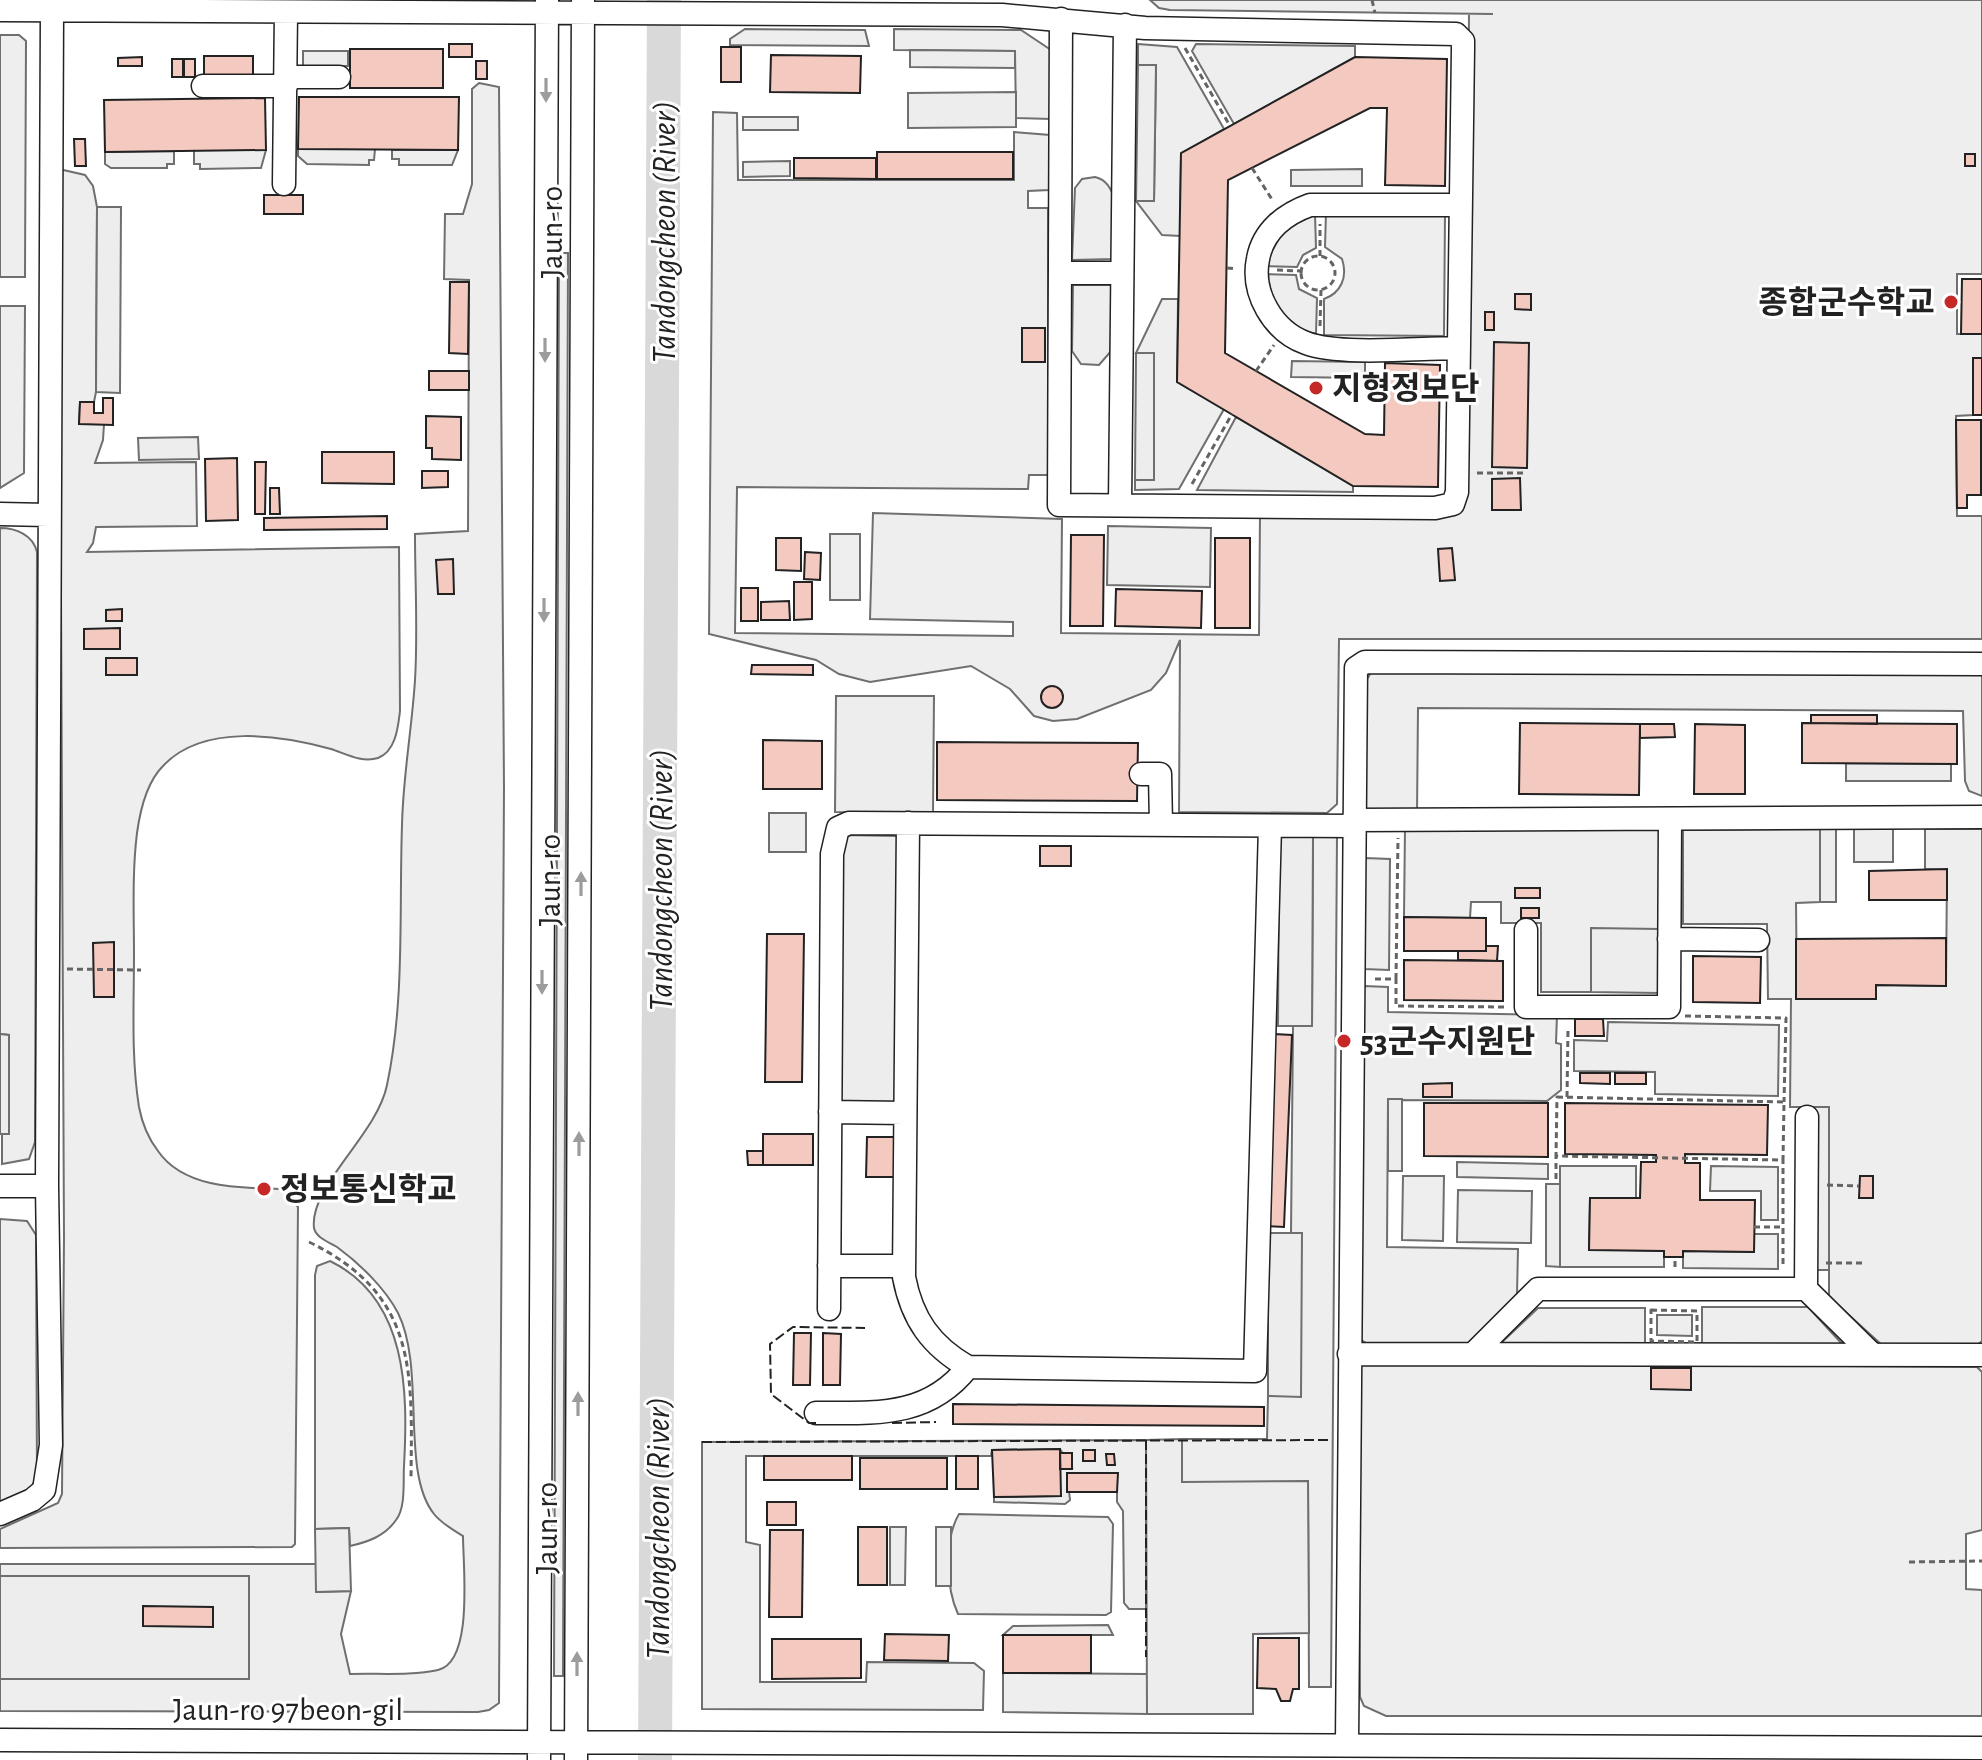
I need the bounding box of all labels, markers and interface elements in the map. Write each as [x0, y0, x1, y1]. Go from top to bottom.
one-way arrow [540, 78, 552, 103]
water label: Tandongcheon (River) [648, 101, 682, 363]
street label: Jaun-ro [536, 186, 568, 278]
place label: 종합군수학교 [1758, 286, 1935, 319]
marker: 종합군수학교 [1942, 293, 1960, 311]
one-way arrow [539, 338, 551, 363]
place label: 지형정보단 [1332, 371, 1479, 405]
marker: 지형정보단 [1307, 379, 1325, 397]
one-way arrow [538, 598, 550, 623]
water label: Tandongcheon (River) [645, 749, 679, 1011]
street label: Jaun-ro [534, 834, 566, 926]
one-way arrow [575, 871, 587, 896]
one-way arrow [536, 970, 548, 995]
place label: 53군수지원단 [1360, 1025, 1535, 1058]
marker: 53군수지원단 [1335, 1032, 1353, 1050]
one-way arrow [573, 1131, 586, 1156]
place label: 정보통신학교 [280, 1173, 457, 1206]
marker: 정보통신학교 [255, 1180, 273, 1198]
one-way arrow [572, 1391, 584, 1416]
water label: Tandongcheon (River) [642, 1397, 676, 1659]
street label: Jaun-ro [531, 1482, 563, 1574]
one-way arrow [571, 1651, 583, 1676]
street label: Jaun-ro 97beon-gil [173, 1694, 403, 1726]

